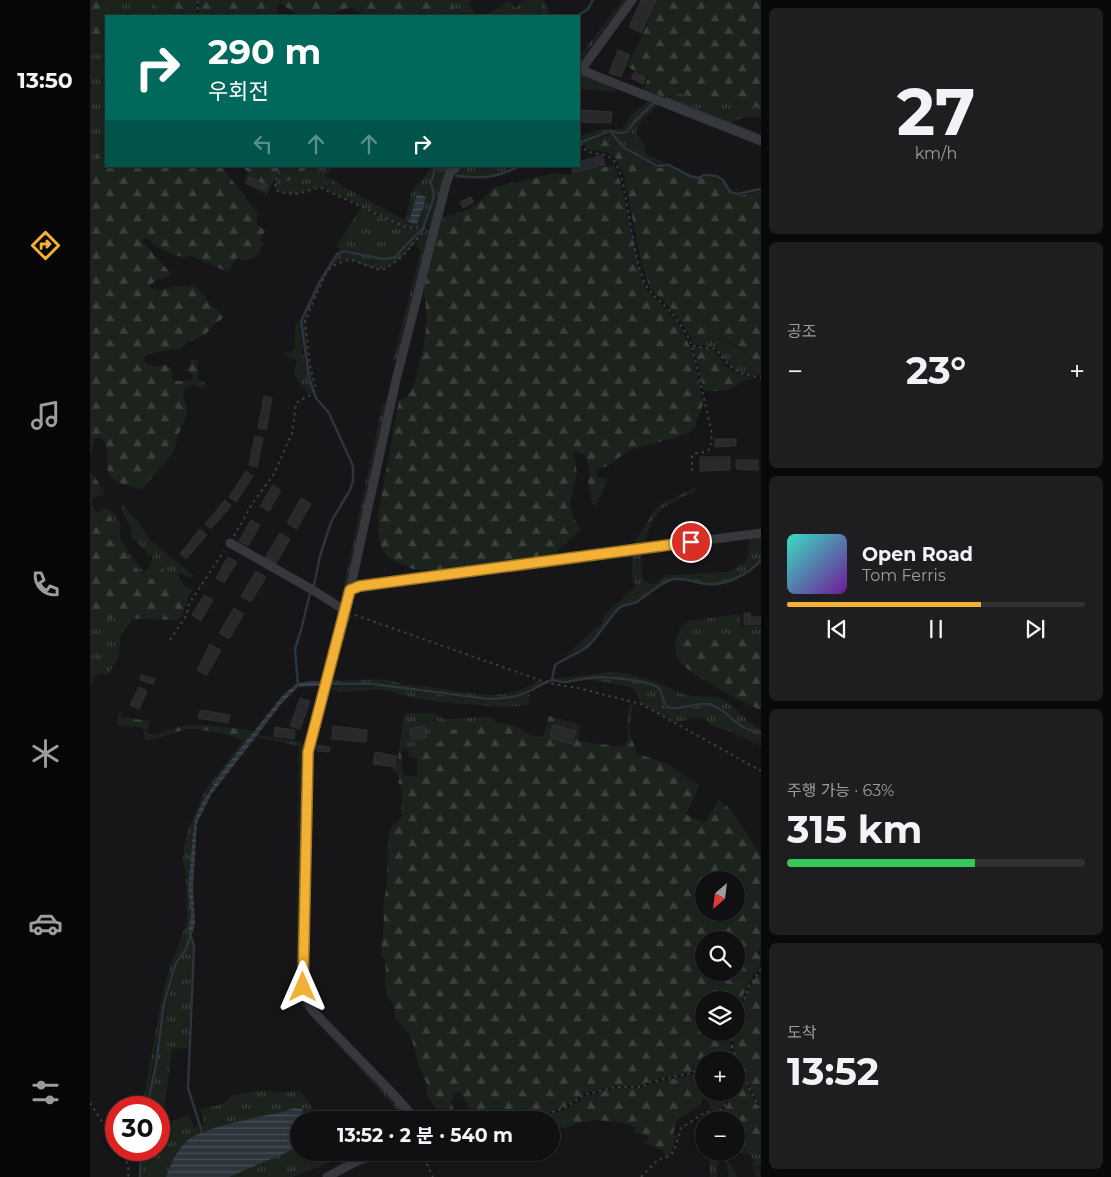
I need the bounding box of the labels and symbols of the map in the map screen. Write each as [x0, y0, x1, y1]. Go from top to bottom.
pin [670, 521, 712, 563]
north arrow [695, 871, 745, 921]
position arrow [276, 960, 328, 1012]
speed limit sign: 30 [105, 1096, 170, 1161]

